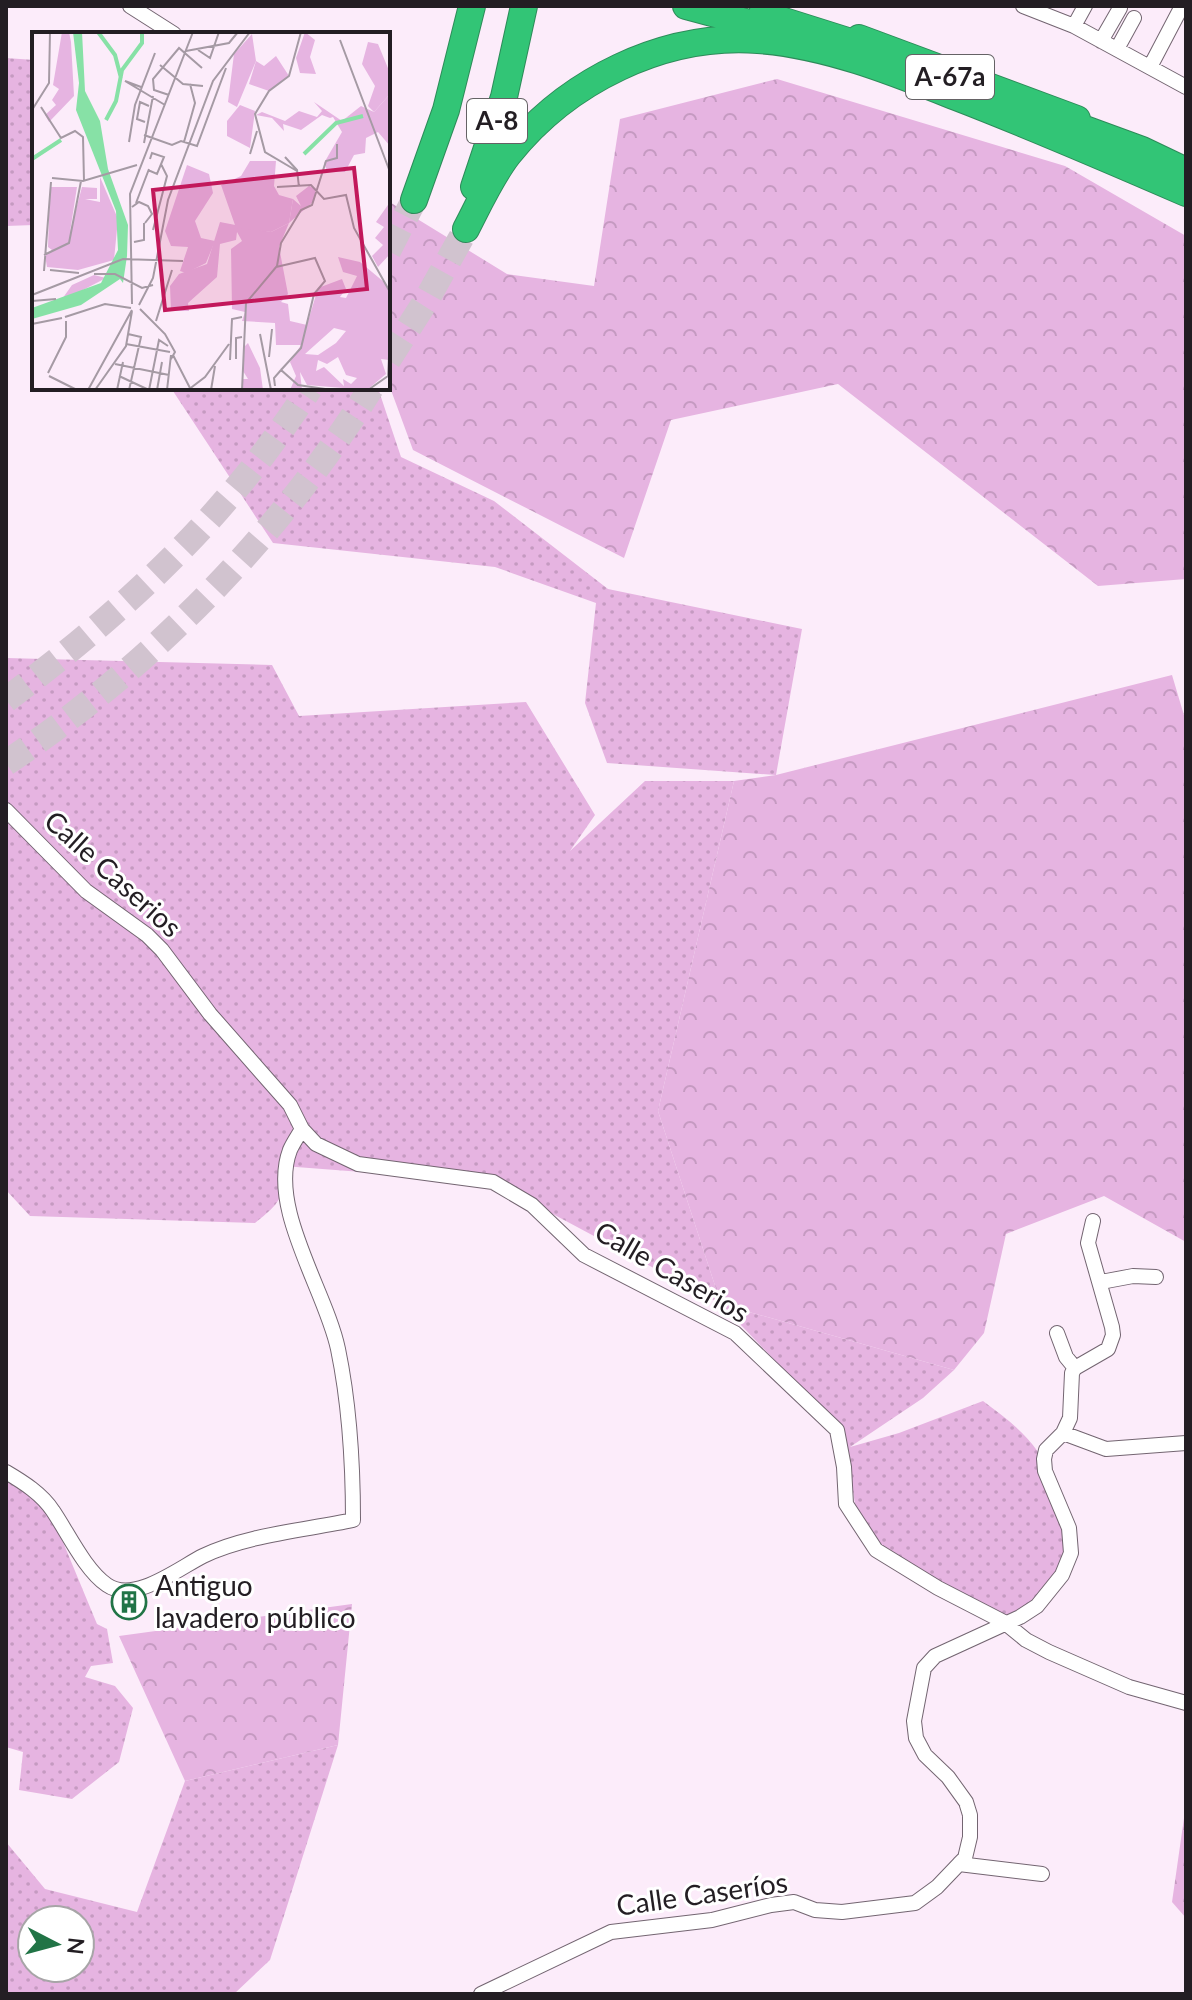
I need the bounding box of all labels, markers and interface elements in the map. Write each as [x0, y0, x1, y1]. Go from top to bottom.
inset map [32, 32, 390, 390]
road number: A-67a [906, 55, 994, 99]
road number: A-8 [467, 99, 527, 143]
street label: Calle Caserios [38, 803, 189, 944]
street label: Calle Caserios [589, 1213, 756, 1329]
place label: Antiguo lavadero público [155, 1568, 356, 1634]
building icon: Antiguo lavadero público [110, 1583, 148, 1621]
street label: Calle Caseríos [614, 1864, 790, 1922]
north arrow [16, 1904, 96, 1984]
text: N [62, 1936, 91, 1956]

